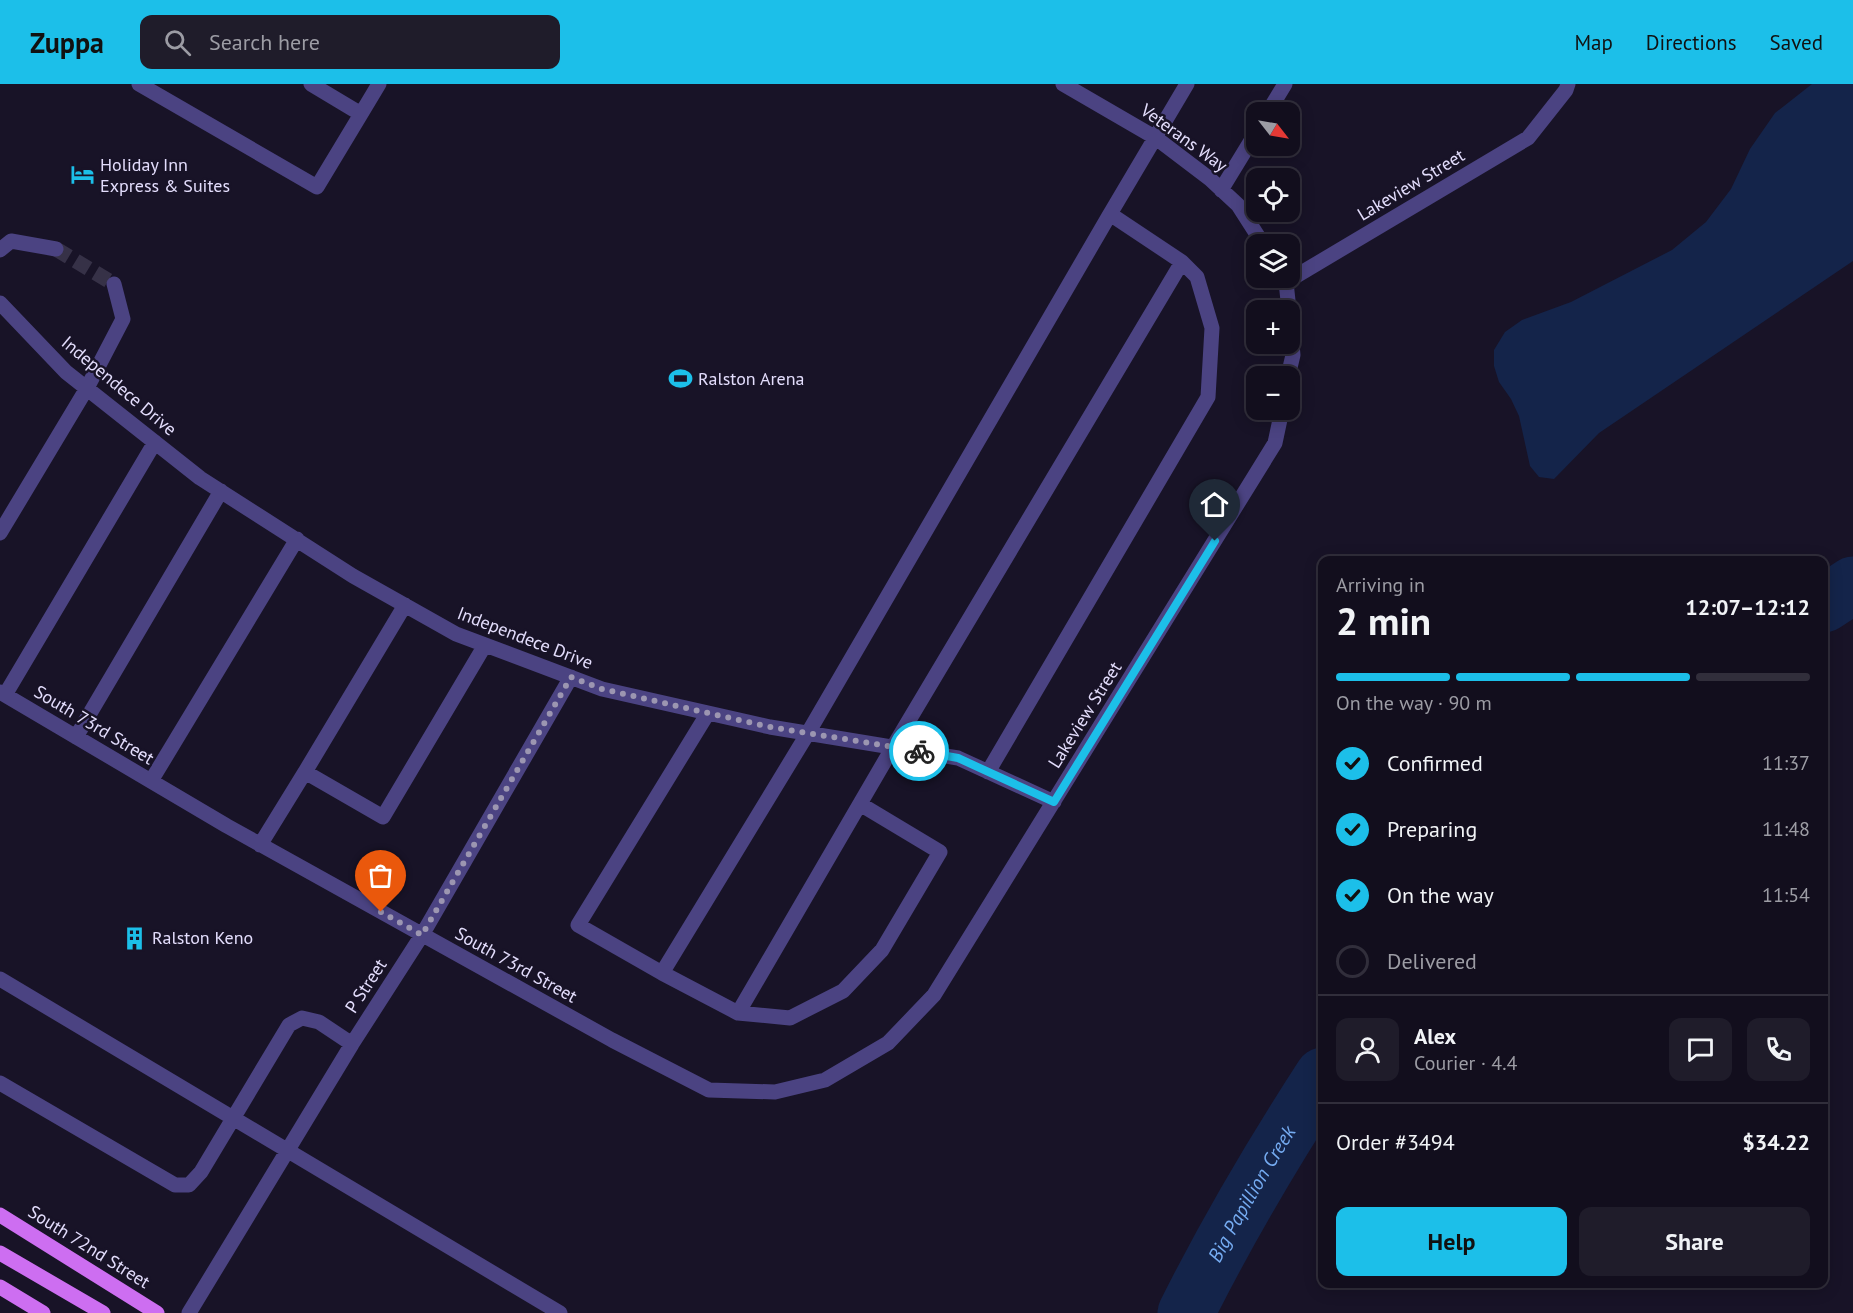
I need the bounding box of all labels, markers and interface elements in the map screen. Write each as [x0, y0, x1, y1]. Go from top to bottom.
search box [140, 15, 560, 69]
text: Zuppa [30, 24, 104, 61]
icon: search [161, 26, 194, 59]
text: Search here [209, 28, 320, 56]
text: Map [1574, 29, 1613, 56]
text: Directions [1646, 29, 1737, 56]
text: Saved [1770, 29, 1823, 56]
street label: Veterans Way [1136, 98, 1233, 177]
north arrow [1246, 102, 1300, 156]
map controls [1246, 102, 1300, 420]
street label: Lakeview Street [1353, 144, 1469, 226]
place label: Holiday Inn Express & Suites [100, 153, 230, 197]
hotel icon: Holiday Inn Express & Suites [69, 162, 95, 188]
button: locate [1246, 168, 1300, 222]
button: layers [1246, 234, 1300, 288]
button: + [1246, 300, 1300, 354]
street label: Independece Drive [57, 331, 182, 440]
sports icon: Ralston Arena [667, 366, 693, 392]
button: − [1246, 366, 1300, 420]
place label: Ralston Arena [698, 367, 805, 390]
pin [1189, 479, 1240, 541]
icon: home [1198, 488, 1231, 521]
text: Arriving in [1336, 572, 1425, 598]
text: 12:07–12:12 [1685, 593, 1810, 621]
text: 2 min [1336, 595, 1431, 646]
street label: Independece Drive [454, 601, 596, 674]
street label: Lakeview Street [1043, 657, 1126, 772]
street label: South 73rd Street [30, 680, 158, 769]
text: On the way · 90 m [1336, 690, 1492, 716]
courier [889, 721, 949, 781]
icon: bike [903, 735, 936, 768]
icon: check [1336, 747, 1369, 780]
text: Confirmed [1387, 749, 1483, 777]
text: 11:37 [1762, 750, 1810, 776]
icon: check [1336, 813, 1369, 846]
text: Preparing [1387, 815, 1477, 843]
text: 11:48 [1762, 816, 1810, 842]
pin [355, 850, 406, 912]
icon: bag [364, 859, 397, 892]
icon: check [1336, 879, 1369, 912]
text: On the way [1387, 881, 1494, 909]
text: 11:54 [1762, 882, 1810, 908]
street label: South 73rd Street [451, 922, 581, 1008]
building icon: Ralston Keno [121, 925, 147, 951]
place label: Ralston Keno [152, 926, 253, 949]
text: Delivered [1387, 947, 1477, 975]
street label: P Street [340, 954, 392, 1017]
button: person [1336, 1018, 1399, 1081]
button: chat [1669, 1018, 1732, 1081]
button: phone [1747, 1018, 1810, 1081]
text: Alex [1414, 1022, 1456, 1050]
text: Courier · 4.4 [1414, 1050, 1517, 1076]
water label: Big Papillion Creek [1202, 1120, 1302, 1267]
text: Order #3494 [1336, 1128, 1455, 1156]
text: $34.22 [1742, 1128, 1810, 1156]
street label: South 72nd Street [24, 1200, 155, 1293]
button: Help [1336, 1207, 1567, 1276]
button: Share [1579, 1207, 1810, 1276]

